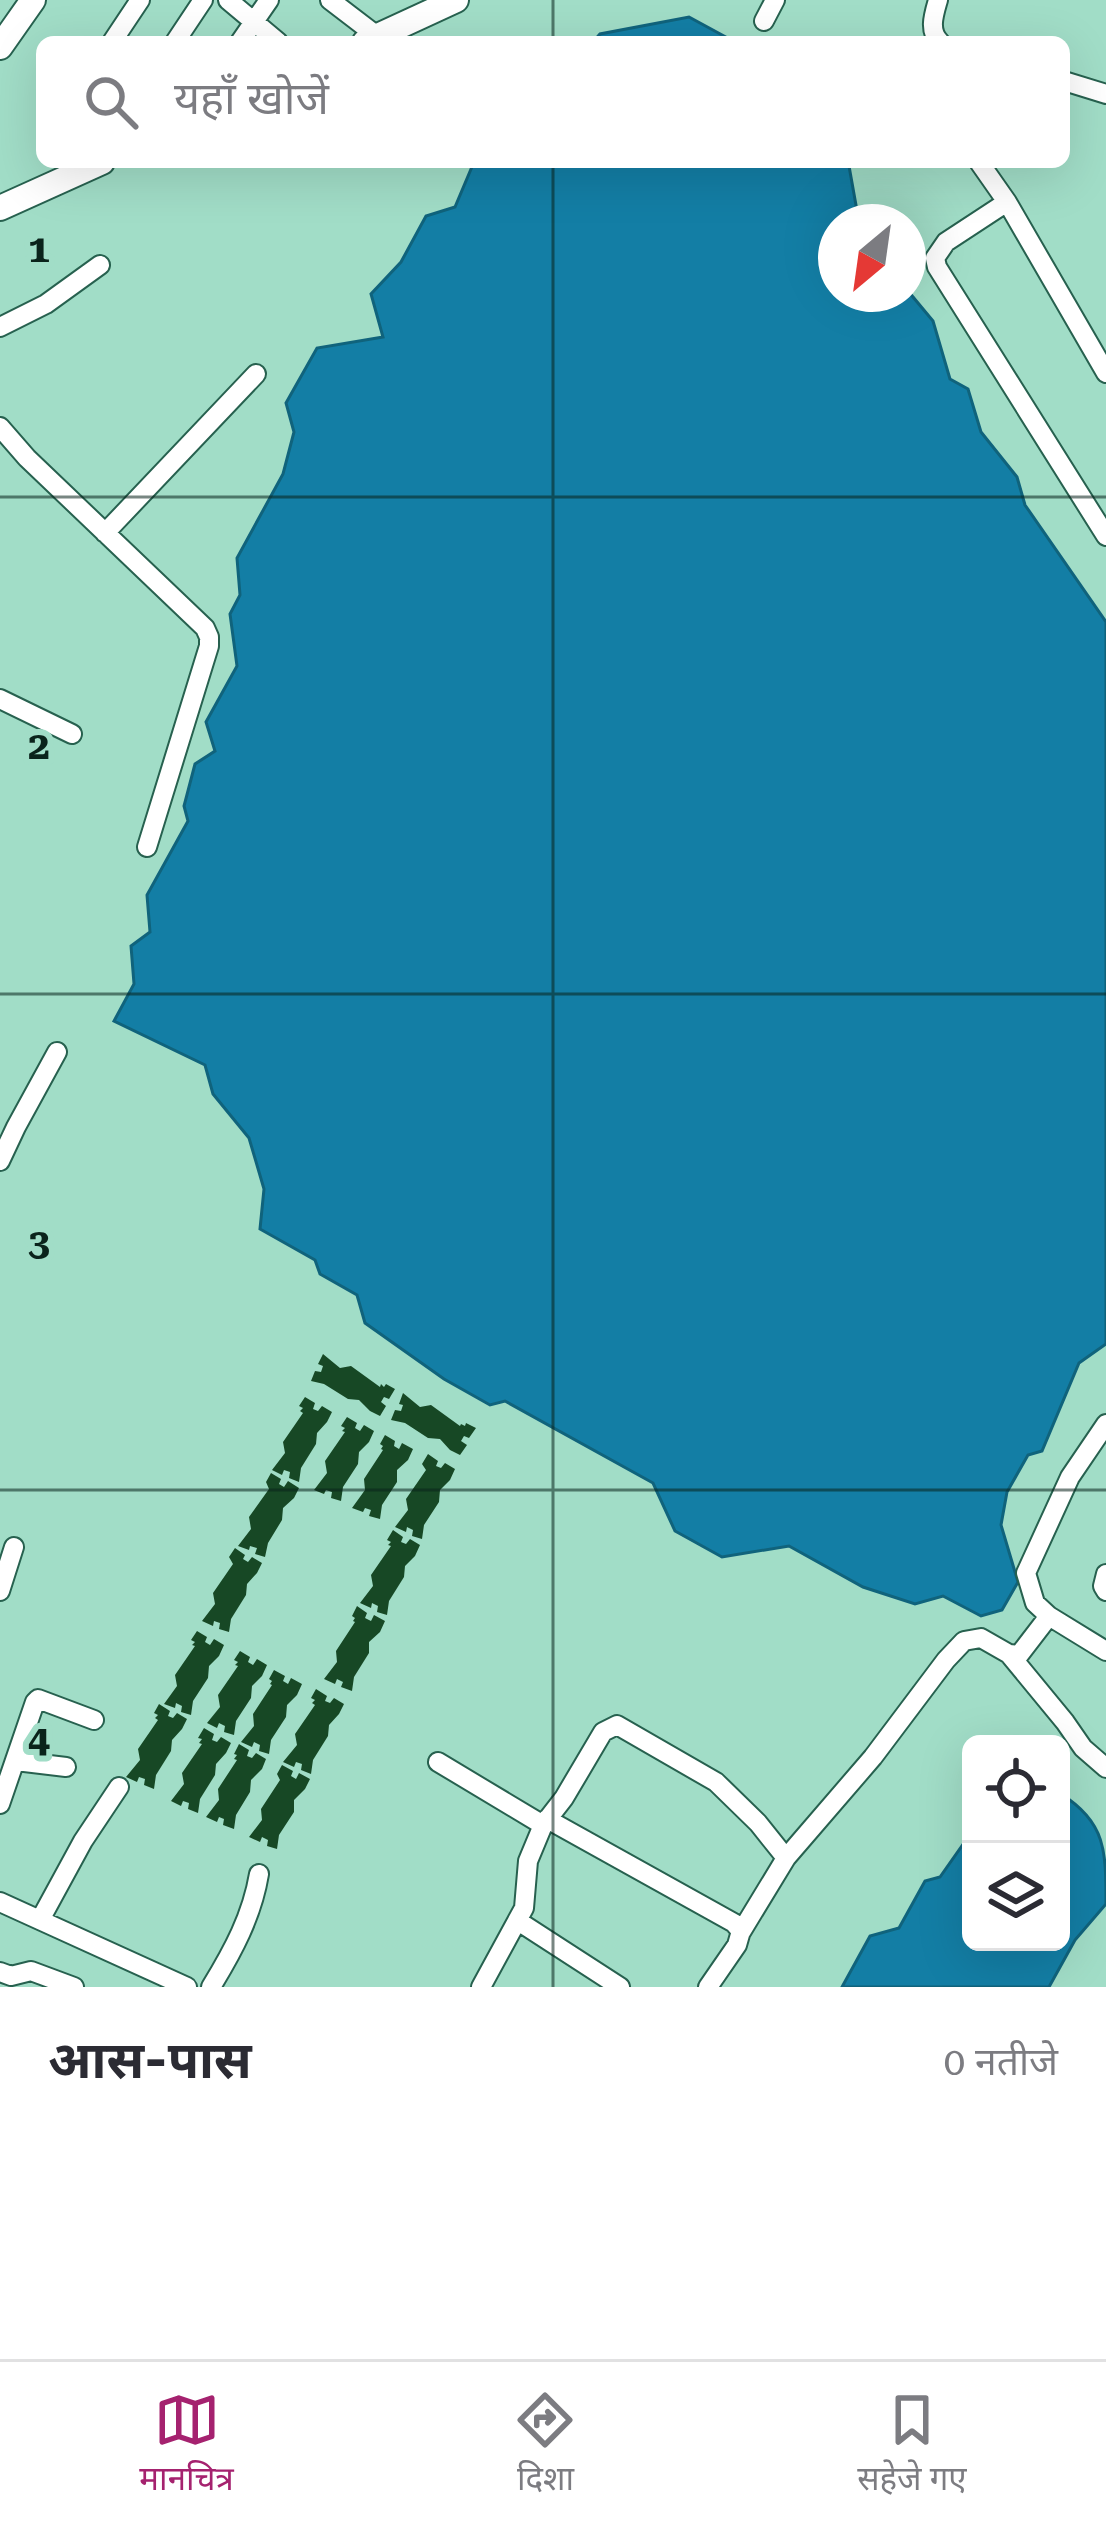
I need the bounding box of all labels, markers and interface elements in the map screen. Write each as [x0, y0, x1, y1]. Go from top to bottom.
search box [36, 36, 1070, 168]
icon: search [78, 69, 144, 135]
text: यहाँ खोजें [174, 72, 329, 125]
north arrow [818, 204, 926, 312]
text: 1 [28, 226, 50, 272]
text: 2 [28, 723, 50, 769]
text: 3 [28, 1220, 50, 1266]
text: 4 [28, 1716, 50, 1762]
map controls [962, 1735, 1070, 1951]
button: locate [962, 1735, 1070, 1843]
button: layers [962, 1843, 1070, 1951]
text: आस-पास [48, 2031, 252, 2090]
text: 0 नतीजे [943, 2039, 1058, 2085]
tab: मानचित्र [139, 2387, 234, 2503]
tab: दिशा [512, 2387, 578, 2503]
tab: सहेजे गए [857, 2387, 967, 2503]

